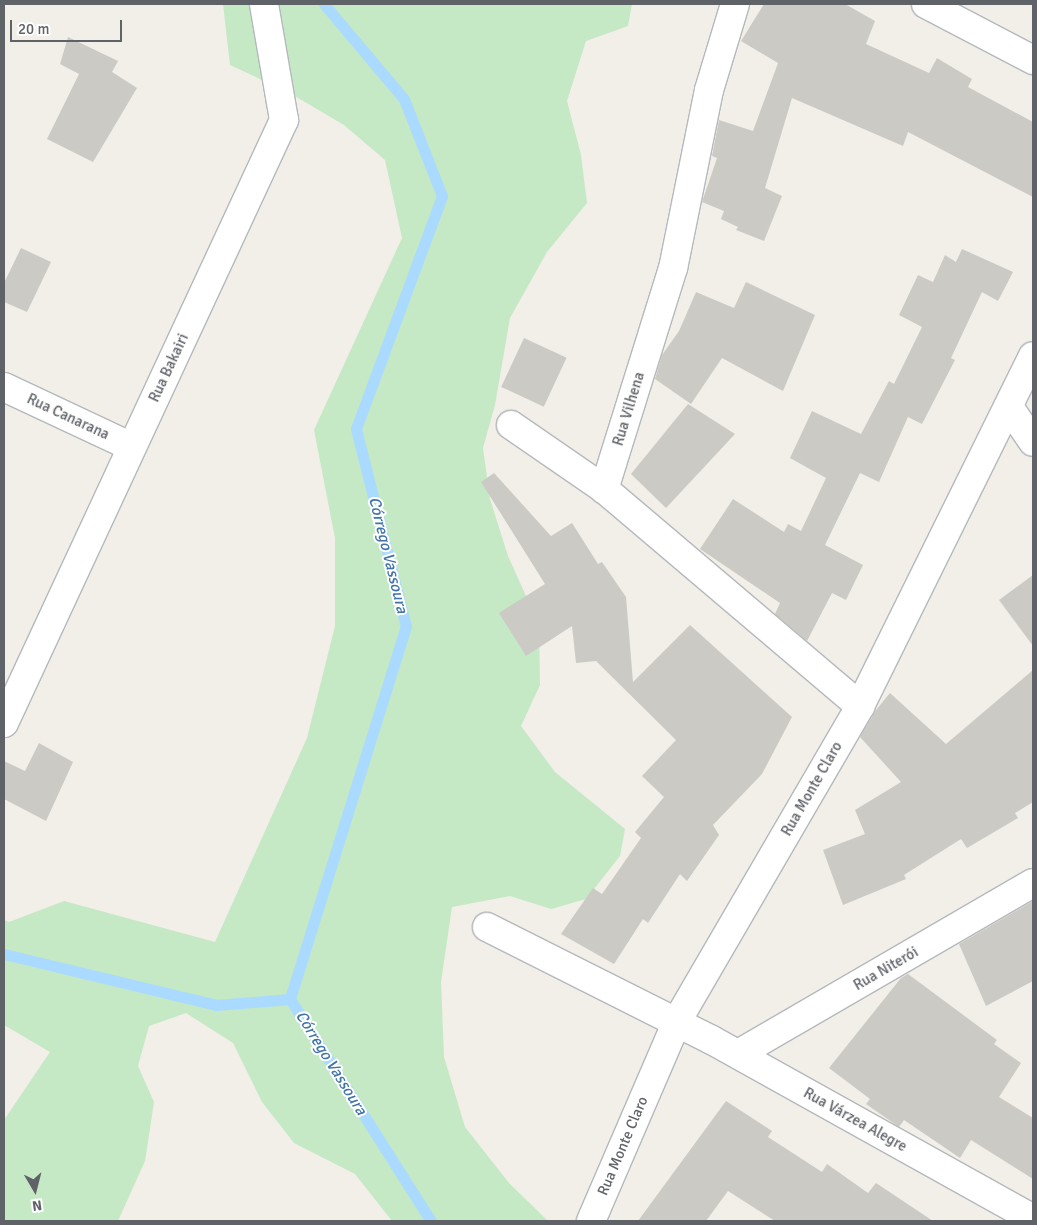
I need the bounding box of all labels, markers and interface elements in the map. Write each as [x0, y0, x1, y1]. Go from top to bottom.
scale bar [12, 10, 125, 42]
text: 20 m [18, 20, 49, 38]
street label: Rua Bakairi [145, 331, 193, 405]
street label: Rua Vilhena [609, 370, 649, 448]
street label: Rua Canarana [24, 390, 112, 444]
water label: Córrego Vassoura [364, 495, 412, 615]
street label: Rua Monte Claro [778, 739, 846, 839]
street label: Rua Niterói [850, 943, 922, 995]
water label: Córrego Vassoura [291, 1007, 371, 1119]
street label: Rua Várzea Alegre [800, 1084, 910, 1156]
street label: Rua Monte Claro [594, 1094, 652, 1198]
north arrow [10, 1165, 60, 1215]
text: N [31, 1196, 43, 1214]

